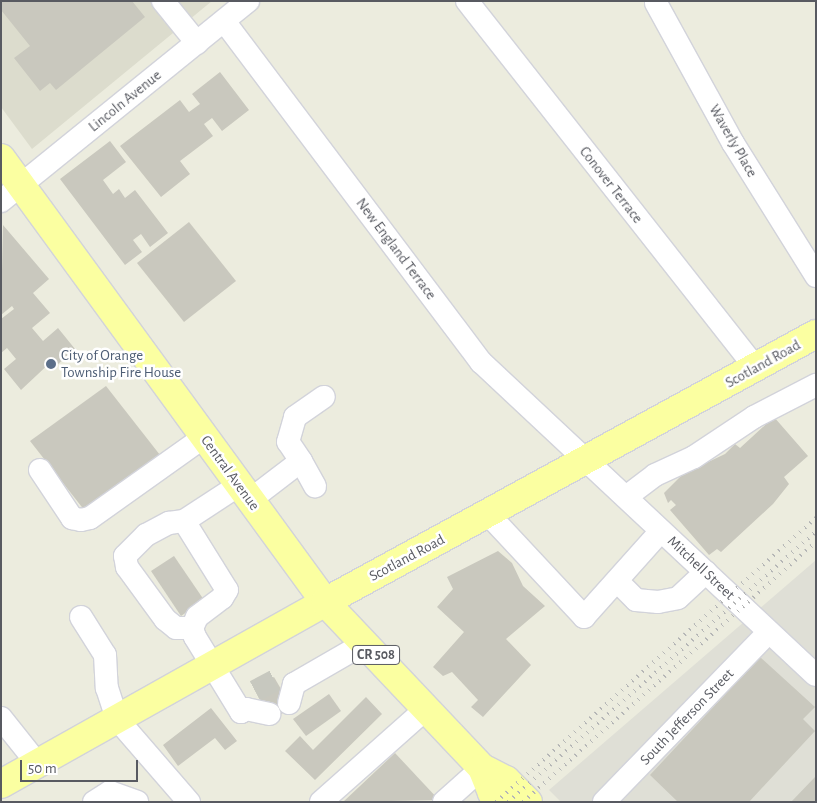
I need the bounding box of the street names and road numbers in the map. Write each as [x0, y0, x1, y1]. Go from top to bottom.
street label: Lincoln Avenue [85, 66, 165, 136]
street label: Waverly Place [705, 101, 761, 181]
street label: Conover Terrace [575, 143, 647, 227]
street label: New England Terrace [352, 195, 440, 303]
street label: Scotland Road [722, 336, 804, 392]
street label: Central Avenue [197, 432, 263, 514]
street label: Scotland Road [366, 531, 448, 585]
street label: Mitchell Street [664, 532, 738, 604]
road number: CR 508 [351, 644, 401, 666]
street label: South Jefferson Street [636, 665, 738, 769]

